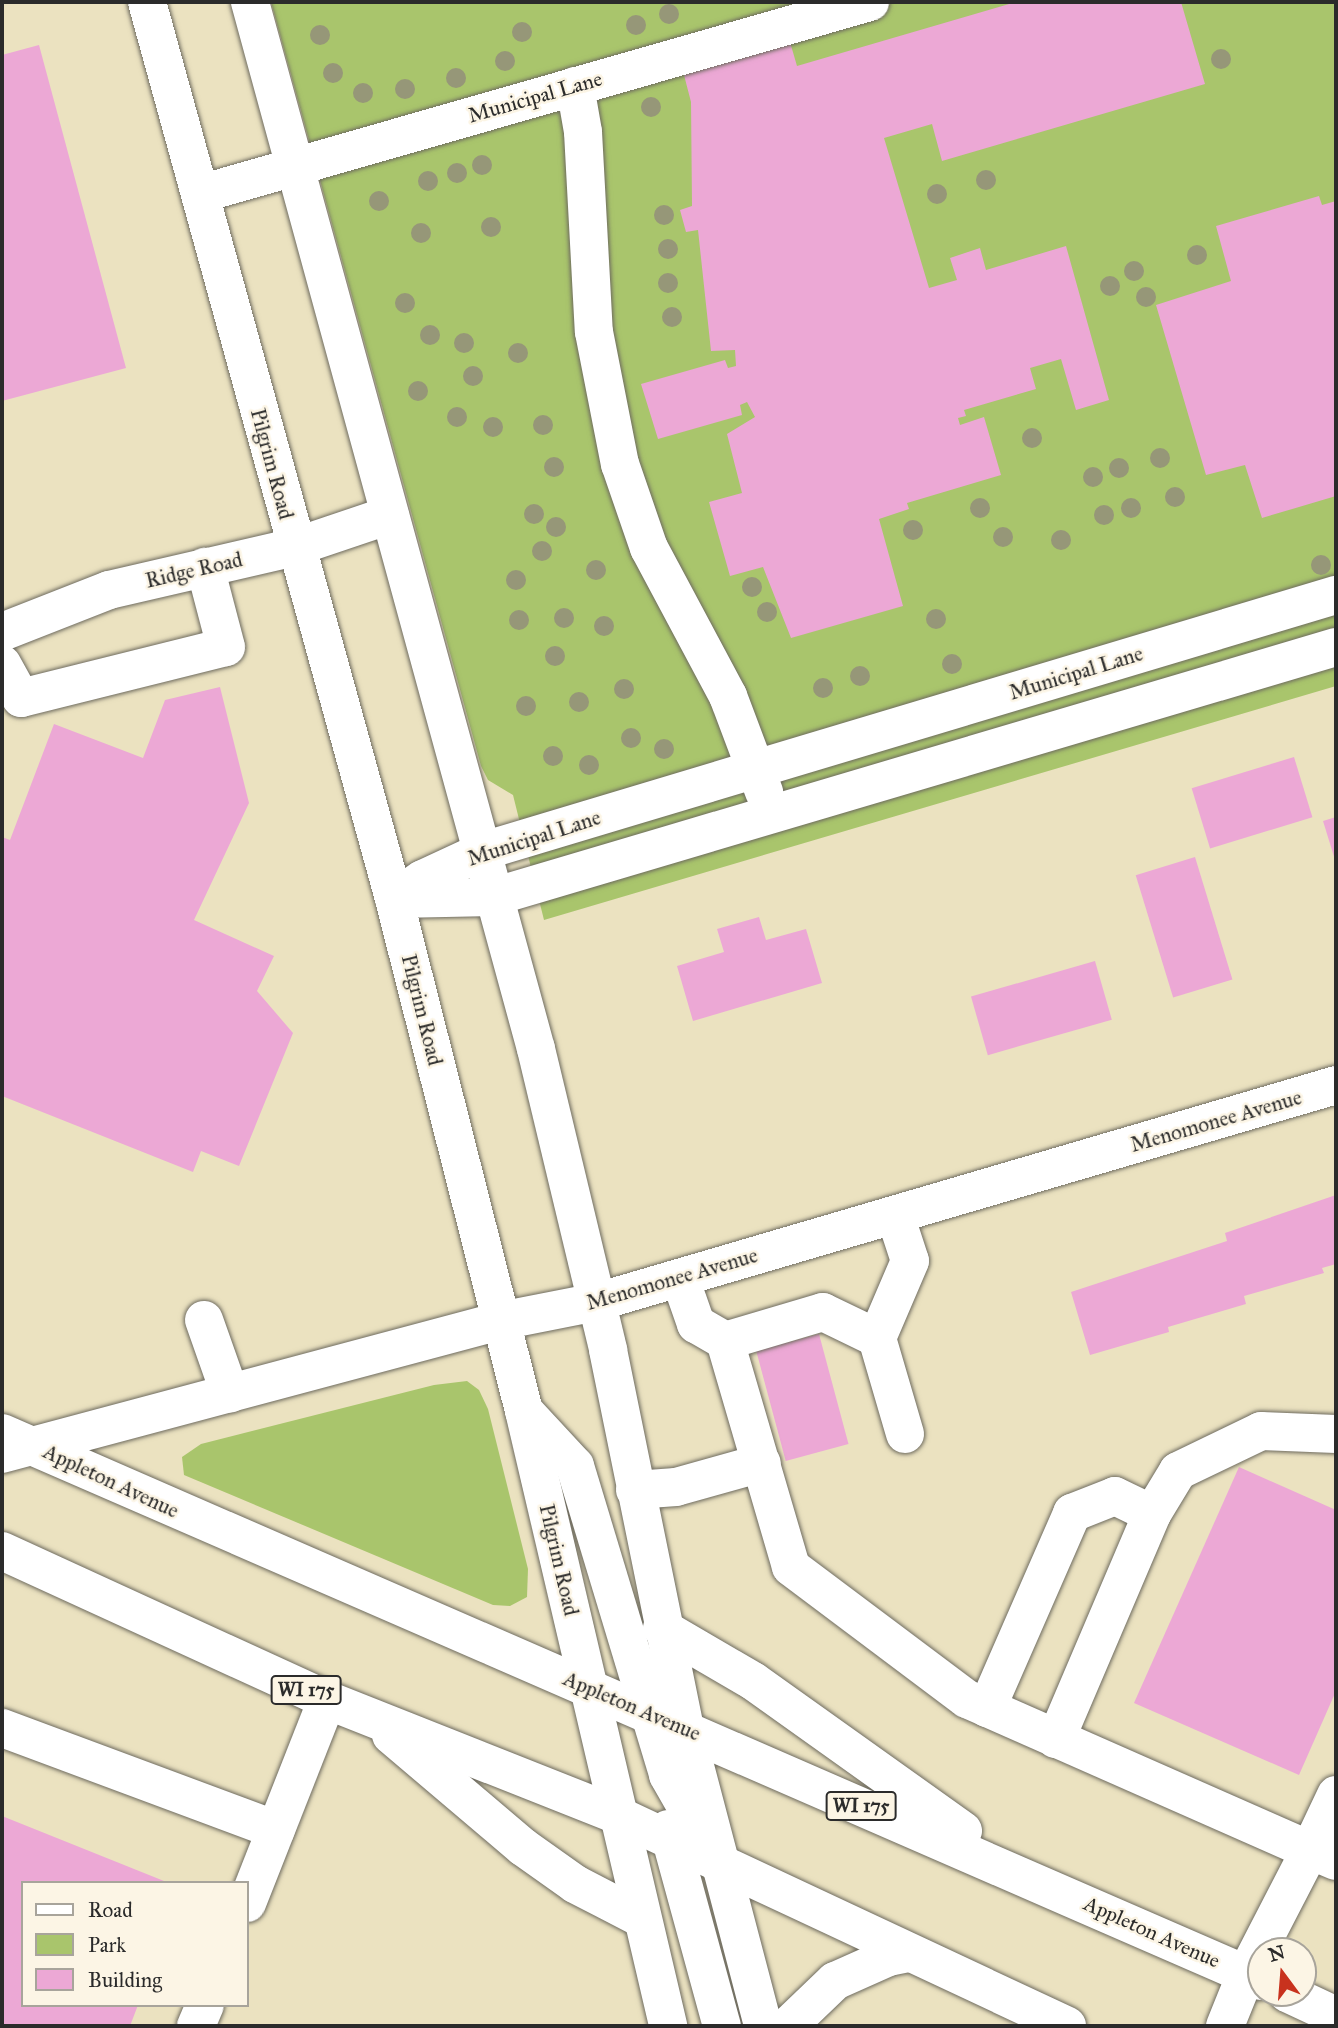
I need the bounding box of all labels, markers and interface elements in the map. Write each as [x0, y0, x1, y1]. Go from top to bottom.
street label: Municipal Lane [465, 66, 605, 128]
street label: Pilgrim Road [245, 406, 299, 522]
street label: Ridge Road [143, 547, 245, 593]
street label: Municipal Lane [1006, 641, 1146, 705]
street label: Municipal Lane [464, 805, 604, 871]
street label: Pilgrim Road [396, 952, 448, 1068]
street label: Menomonee Avenue [1127, 1084, 1305, 1158]
street label: Menomonee Avenue [583, 1242, 761, 1316]
street label: Appleton Avenue [39, 1439, 183, 1523]
street label: Pilgrim Road [534, 1502, 584, 1618]
street label: Appleton Avenue [560, 1666, 704, 1746]
road number: WI 175 [269, 1674, 343, 1706]
road number: WI 175 [824, 1790, 898, 1822]
legend [21, 1881, 248, 2007]
street label: Appleton Avenue [1080, 1891, 1224, 1973]
text: Road [88, 1897, 133, 1923]
text: Park [88, 1932, 126, 1958]
north arrow [1247, 1937, 1317, 2007]
text: N [1266, 1940, 1288, 1967]
text: Building [88, 1967, 162, 1993]

